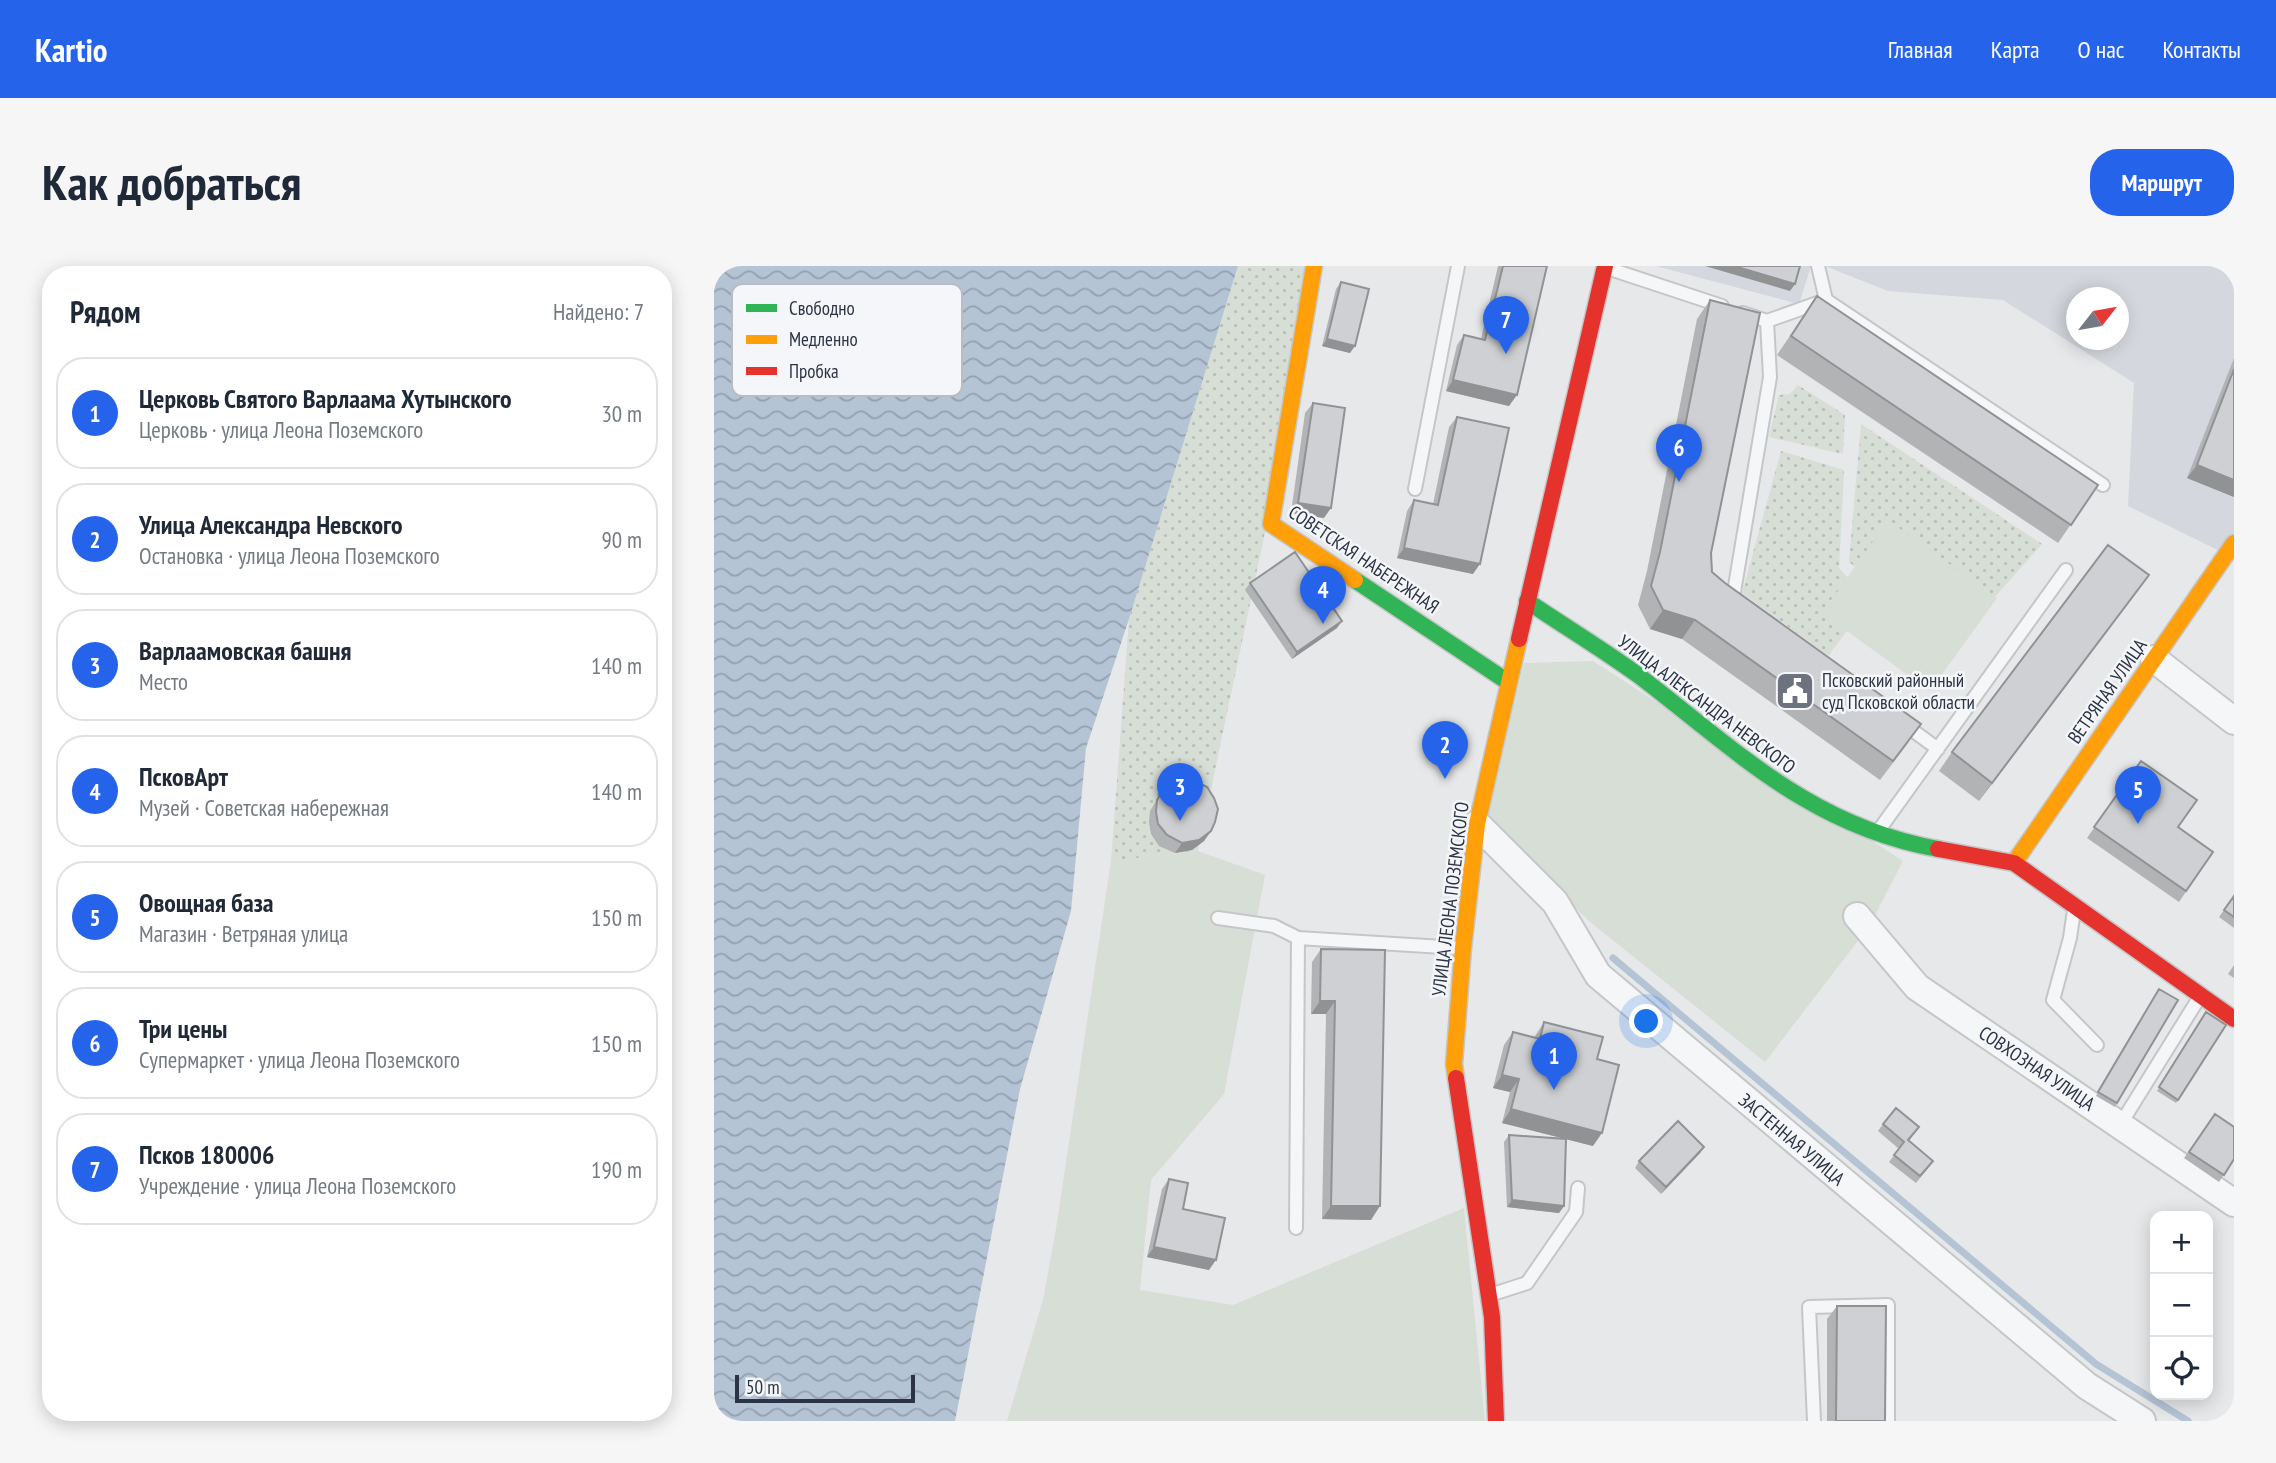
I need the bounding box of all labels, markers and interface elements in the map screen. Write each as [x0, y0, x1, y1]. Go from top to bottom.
text: Kartio [35, 28, 108, 71]
text: Главная [1888, 34, 1953, 65]
text: Карта [1991, 34, 2040, 65]
text: О нас [2078, 34, 2124, 65]
text: Контакты [2162, 34, 2241, 65]
button: Маршрут [2090, 149, 2234, 216]
text: Как добраться [42, 150, 301, 214]
legend [732, 284, 962, 396]
north arrow [2066, 287, 2129, 350]
text: Рядом [70, 292, 141, 331]
text: Свободно [789, 296, 855, 320]
pin: 7 [1483, 296, 1529, 354]
text: Найдено: 7 [553, 297, 644, 326]
text: Медленно [789, 327, 858, 351]
text: Пробка [789, 359, 839, 383]
text: Церковь Святого Варлаама Хутынского [139, 382, 512, 415]
text: 1 [90, 399, 101, 428]
text: 30 m [601, 399, 642, 428]
text: Церковь · улица Леона Поземского [139, 415, 423, 444]
pin: 6 [1656, 424, 1702, 482]
street label: СОВЕТСКАЯ НАБЕРЕЖНАЯ [1284, 500, 1444, 618]
text: Улица Александра Невского [139, 508, 402, 541]
text: 2 [90, 525, 101, 554]
text: 90 m [601, 525, 642, 554]
text: Остановка · улица Леона Поземского [139, 541, 440, 570]
pin: 4 [1300, 566, 1346, 624]
street label: УЛИЦА АЛЕКСАНДРА НЕВСКОГО [1613, 629, 1801, 779]
text: Варлаамовская башня [139, 634, 352, 667]
street label: ВЕТРЯНАЯ УЛИЦА [2062, 634, 2152, 748]
text: 3 [90, 651, 101, 680]
text: 140 m [591, 651, 642, 680]
text: Место [139, 667, 188, 696]
place label: Псковский районный суд Псковской области [1822, 668, 1975, 714]
public building icon: Псковский районный суд Псковской области [1774, 670, 1816, 712]
pin: 2 [1422, 721, 1468, 779]
text: ПсковАрт [139, 760, 228, 793]
pin: 3 [1157, 763, 1203, 821]
pin: 5 [2115, 766, 2161, 824]
text: 4 [90, 777, 101, 806]
text: 140 m [591, 777, 642, 806]
text: Музей · Советская набережная [139, 793, 389, 822]
street label: УЛИЦА ЛЕОНА ПОЗЕМСКОГО [1426, 800, 1474, 998]
text: Овощная база [139, 886, 274, 919]
text: 5 [90, 903, 101, 932]
text: 150 m [591, 903, 642, 932]
text: Магазин · Ветряная улица [139, 919, 348, 948]
your location [1629, 1004, 1663, 1038]
text: Три цены [139, 1012, 227, 1045]
street label: СОВХОЗНАЯ УЛИЦА [1974, 1020, 2100, 1116]
text: 6 [90, 1029, 101, 1058]
text: 150 m [591, 1029, 642, 1058]
pin: 1 [1531, 1032, 1577, 1090]
text: Супермаркет · улица Леона Поземского [139, 1045, 460, 1074]
street label: ЗАСТЕННАЯ УЛИЦА [1734, 1088, 1850, 1190]
text: Псков 180006 [139, 1138, 274, 1171]
text: 7 [90, 1155, 101, 1184]
text: 190 m [591, 1155, 642, 1184]
text: Учреждение · улица Леона Поземского [139, 1171, 456, 1200]
map controls [2150, 1211, 2213, 1400]
button: + [2150, 1211, 2213, 1274]
button: − [2150, 1274, 2213, 1337]
button: locate [2150, 1337, 2213, 1400]
scale bar [735, 1372, 915, 1404]
text: 50 m [746, 1375, 780, 1399]

